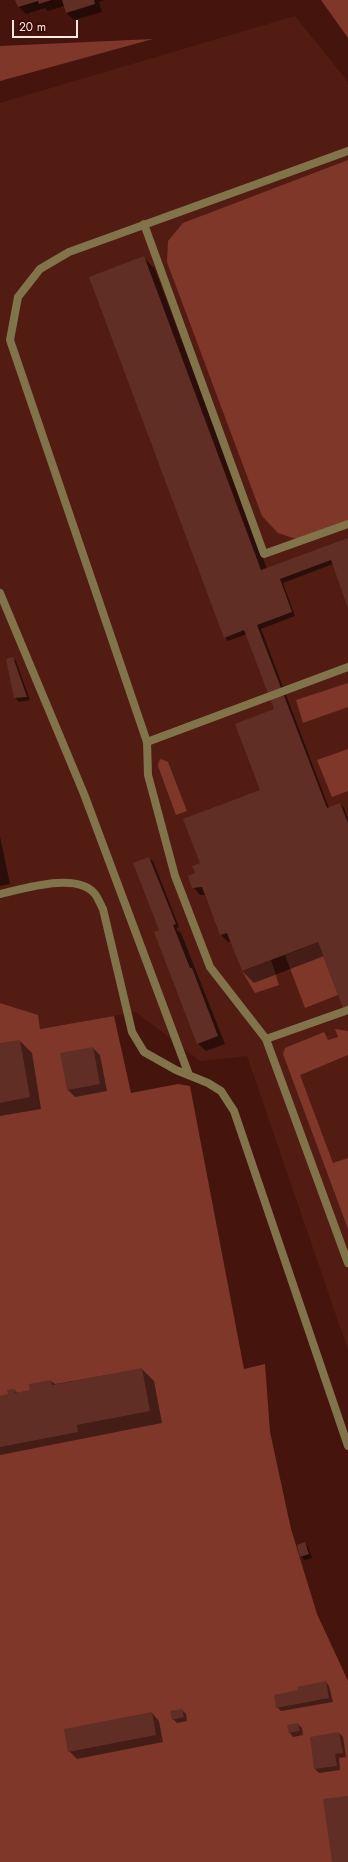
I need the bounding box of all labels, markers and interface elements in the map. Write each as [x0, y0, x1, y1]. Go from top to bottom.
scale bar [14, 12, 80, 38]
text: 20 m [19, 18, 46, 36]

